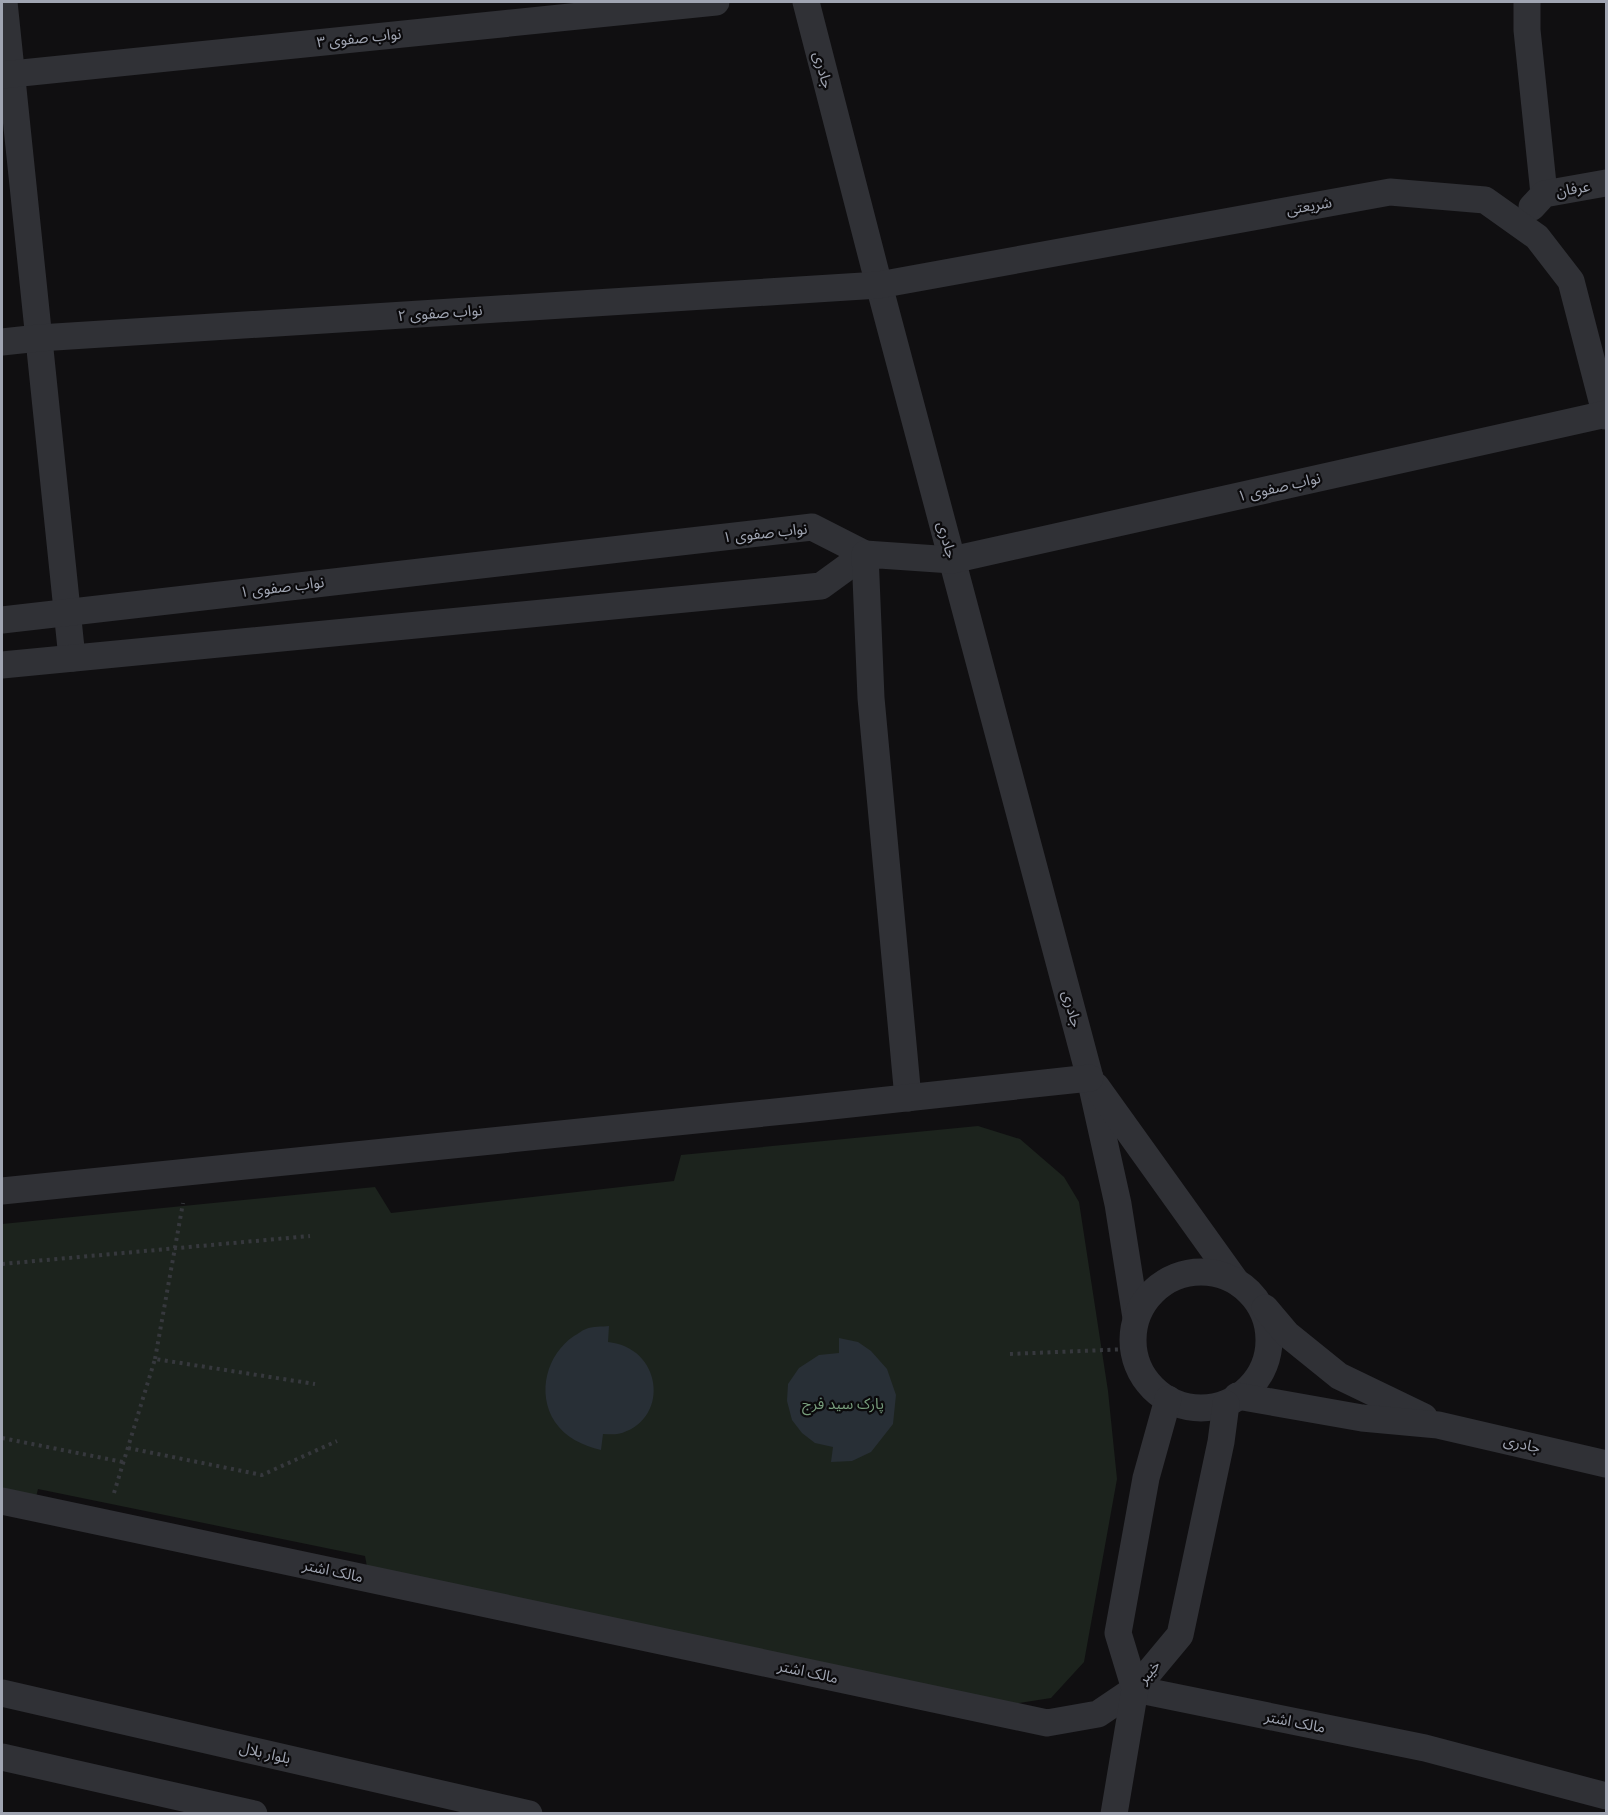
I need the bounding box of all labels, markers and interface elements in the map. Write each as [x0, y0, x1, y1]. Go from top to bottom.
street label: نواب صفوی ۳ [316, 25, 402, 51]
street label: جادری [809, 50, 837, 90]
street label: عرفان [1555, 177, 1592, 201]
street label: شریعتی [1285, 193, 1334, 219]
street label: نواب صفوی ۲ [397, 301, 483, 325]
street label: نواب صفوی ۱ [1236, 469, 1322, 505]
street label: نواب صفوی ۱ [722, 520, 808, 546]
street label: جادری [933, 520, 961, 560]
street label: نواب صفوی ۱ [239, 573, 325, 601]
street label: جادری [1058, 989, 1086, 1029]
park label: پارک سید فرج [802, 1395, 884, 1416]
street label: جادری [1502, 1431, 1542, 1457]
street label: مالک اشتر [300, 1556, 365, 1586]
street label: خیبر [1133, 1656, 1164, 1688]
street label: مالک اشتر [775, 1657, 840, 1687]
street label: مالک اشتر [1262, 1707, 1327, 1737]
street label: بلوار بلال [238, 1738, 292, 1768]

